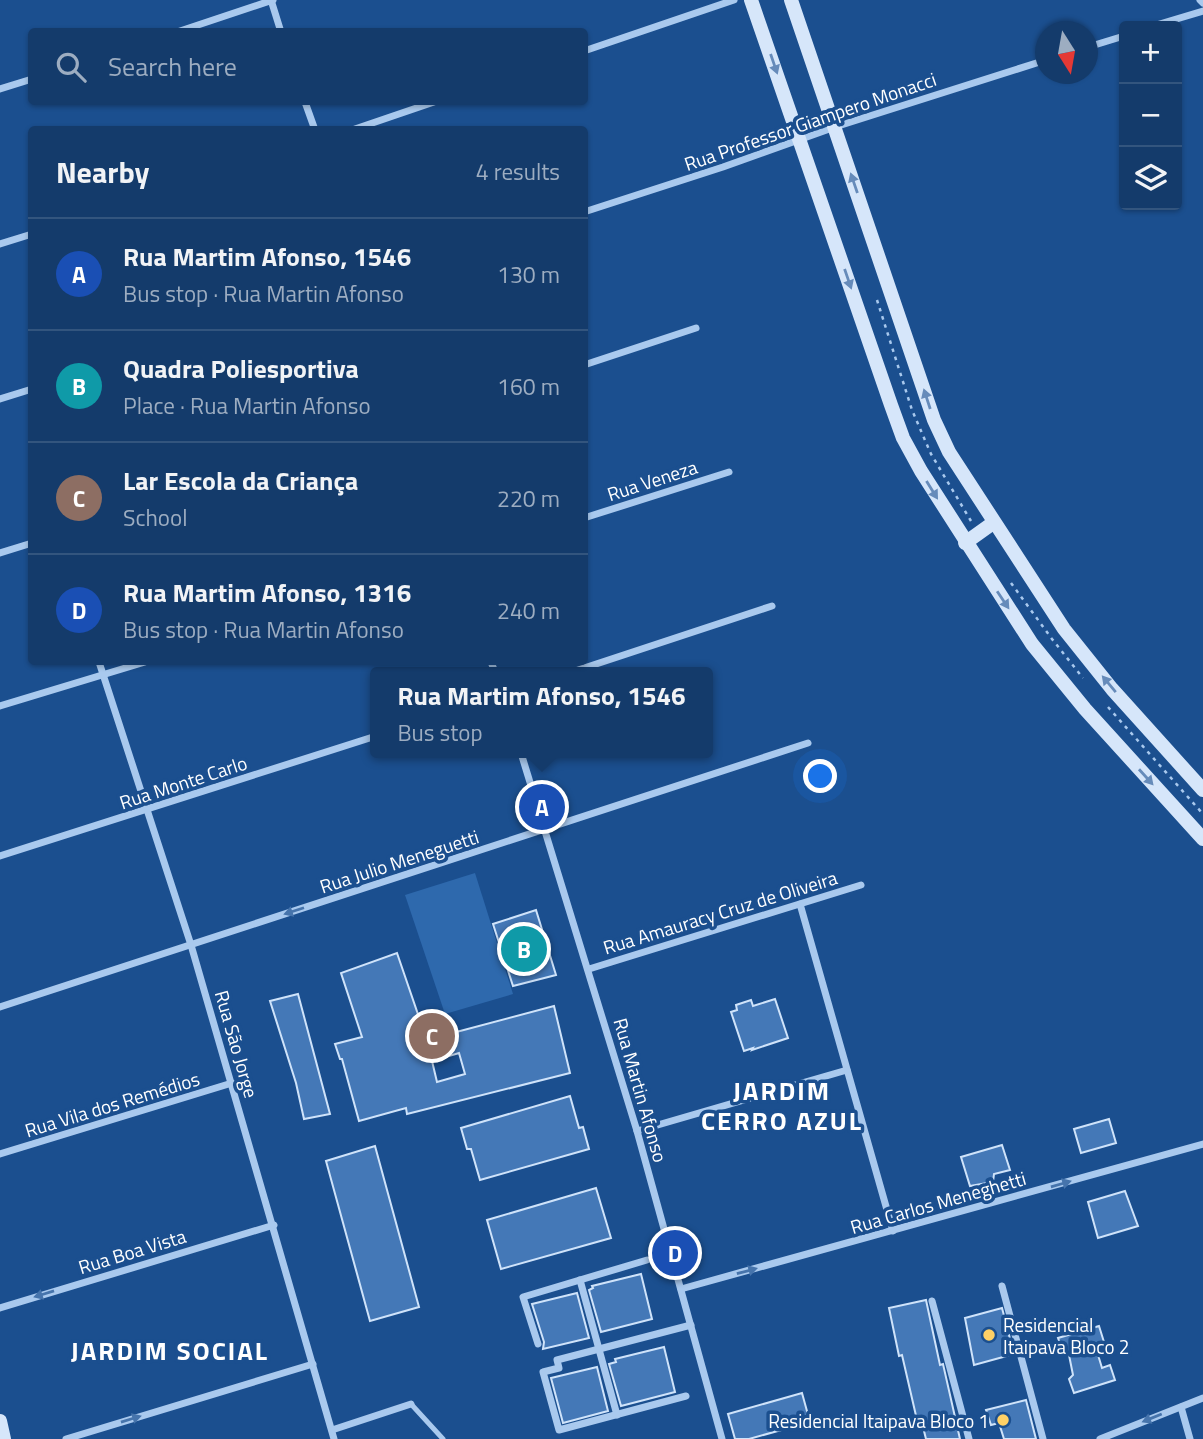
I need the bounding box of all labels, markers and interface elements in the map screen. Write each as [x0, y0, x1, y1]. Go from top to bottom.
north arrow [1035, 21, 1098, 84]
map controls [1119, 21, 1182, 210]
button: + [1119, 21, 1182, 84]
search box [28, 28, 588, 105]
text: Search here [108, 47, 237, 86]
icon: search [52, 48, 90, 86]
one-way arrow [768, 54, 779, 75]
street label: Rua Professor Giampero Monacci [680, 64, 940, 178]
button: − [1119, 84, 1182, 147]
button: layers [1119, 147, 1182, 210]
text: Nearby [56, 149, 149, 195]
text: 4 results [476, 154, 560, 189]
one-way arrow [848, 172, 859, 193]
text: Rua Martim Afonso, 1546 [123, 237, 411, 276]
text: A [72, 257, 86, 292]
text: 130 m [497, 257, 560, 292]
one-way arrow [843, 269, 854, 290]
text: Bus stop · Rua Martin Afonso [123, 276, 404, 311]
text: Quadra Poliesportiva [123, 349, 359, 388]
text: B [72, 369, 86, 404]
text: 160 m [497, 369, 560, 404]
text: Place · Rua Martin Afonso [123, 388, 371, 423]
one-way arrow [921, 388, 931, 409]
street label: Rua Veneza [603, 452, 701, 508]
text: Lar Escola da Criança [123, 461, 358, 500]
one-way arrow [926, 480, 939, 499]
text: C [73, 481, 85, 516]
text: 220 m [497, 481, 560, 516]
text: School [123, 500, 187, 535]
text: Rua Martim Afonso, 1316 [123, 573, 411, 612]
one-way arrow [996, 591, 1010, 609]
text: D [72, 593, 86, 628]
text: 240 m [497, 593, 560, 628]
text: Bus stop · Rua Martin Afonso [123, 612, 404, 647]
popup [370, 667, 713, 758]
one-way arrow [1101, 675, 1117, 693]
text: Rua Martim Afonso, 1546 [397, 676, 686, 715]
text: Bus stop [397, 715, 483, 750]
street label: Rua Monte Carlo [115, 748, 251, 816]
your location [803, 759, 837, 793]
one-way arrow [1138, 768, 1154, 786]
pin: A [519, 781, 565, 833]
street label: Rua Julio Meneguetti [316, 822, 482, 900]
street label: Rua Amauracy Cruz de Oliveira [599, 862, 841, 961]
one-way arrow [284, 906, 305, 917]
pin: B [501, 923, 547, 975]
street label: Rua São Jorge [208, 987, 266, 1101]
pin: C [409, 1010, 455, 1062]
street label: Rua Martin Afonso [607, 1014, 675, 1166]
street label: Rua Vila dos Remédios [21, 1064, 203, 1144]
district label: JARDIM CERRO AZUL [701, 1071, 863, 1140]
street label: Rua Carlos Meneghetti [847, 1163, 1029, 1241]
one-way arrow [1050, 1178, 1072, 1189]
street label: Rua Boa Vista [75, 1221, 190, 1281]
pin: D [652, 1227, 698, 1279]
one-way arrow [736, 1265, 758, 1276]
one-way arrow [34, 1290, 55, 1300]
place label: Residencial Itaipava Bloco 2 [1003, 1310, 1129, 1361]
marker: Residencial Itaipava Bloco 2 [981, 1327, 997, 1343]
district label: JARDIM SOCIAL [71, 1331, 269, 1370]
place label: Residencial Itaipava Bloco 1 [768, 1406, 989, 1435]
marker: Residencial Itaipava Bloco 1 [995, 1412, 1011, 1428]
one-way arrow [1141, 1413, 1162, 1424]
one-way arrow [121, 1414, 142, 1424]

